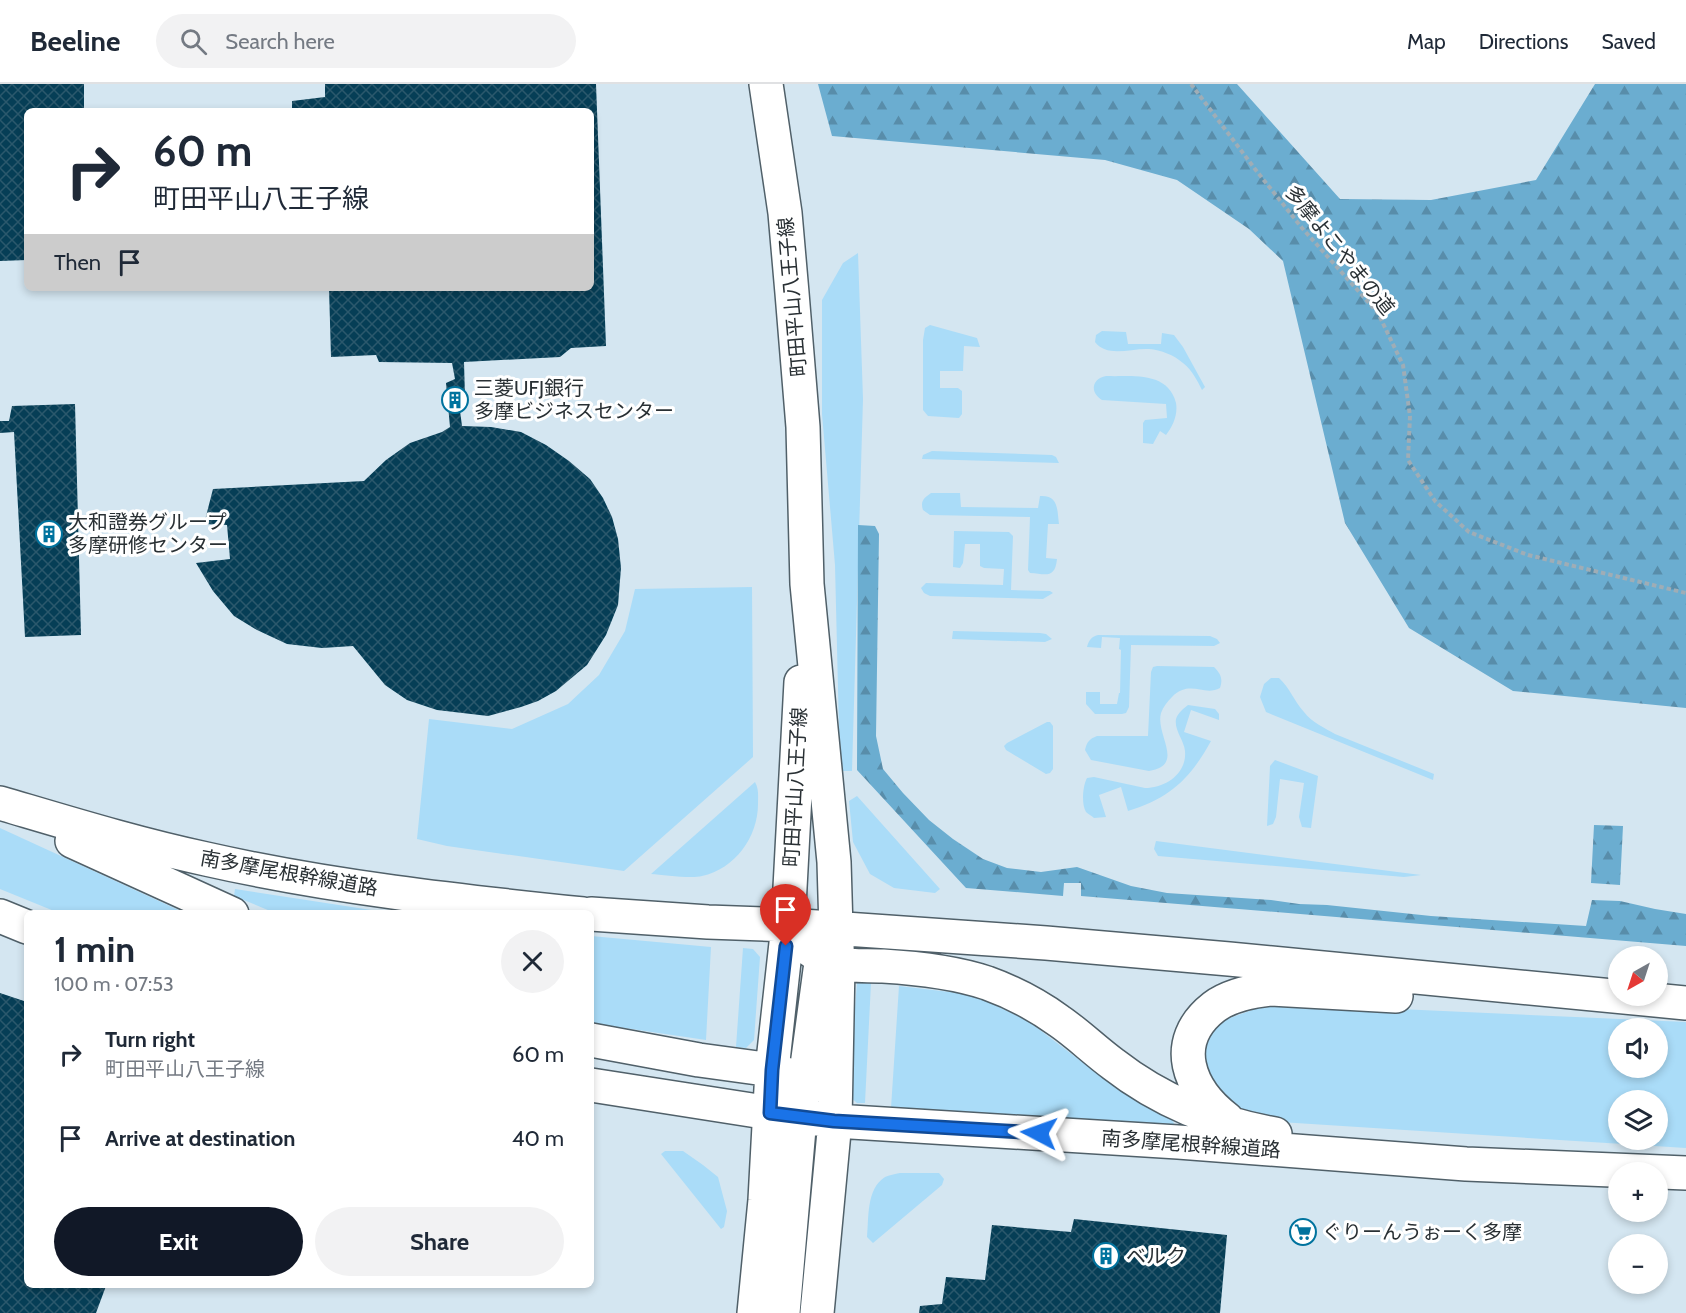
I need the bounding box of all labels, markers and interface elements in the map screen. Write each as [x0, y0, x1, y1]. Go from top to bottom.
search box [156, 14, 576, 68]
text: Beeline [30, 24, 120, 58]
icon: search [177, 25, 210, 58]
text: Search here [225, 28, 335, 55]
text: Map [1407, 29, 1446, 54]
text: Directions [1479, 29, 1568, 54]
text: Saved [1601, 29, 1656, 54]
text: 60 m [153, 125, 252, 177]
icon: right [54, 132, 132, 210]
street label: 多摩よこやまの道 [1280, 180, 1400, 320]
text: 町田平山八王子線 [153, 182, 369, 215]
street label: 町田平山八王子線 [773, 216, 811, 378]
icon: arrive [113, 246, 146, 279]
text: Then [54, 249, 101, 276]
place label: 三菱UFJ銀行 多摩ビジネスセンター [474, 376, 674, 423]
building icon: 三菱UFJ銀行 多摩ビジネスセンター [440, 385, 470, 415]
place label: 大和證券グループ 多摩研修センター [68, 510, 228, 557]
building icon: 大和證券グループ 多摩研修センター [34, 519, 64, 549]
street label: 町田平山八王子線 [779, 706, 811, 868]
street label: 南多摩尾根幹線道路 [198, 846, 380, 900]
pin [760, 884, 811, 946]
icon: arrive [769, 893, 802, 926]
text: 1 min [54, 927, 135, 971]
button: close [501, 930, 564, 993]
north arrow [1608, 946, 1668, 1006]
map controls [1608, 946, 1668, 1294]
text: 100 m · 07:53 [54, 972, 174, 996]
button: sound [1608, 1018, 1668, 1078]
text: Turn right [105, 1026, 195, 1053]
icon: right [54, 1038, 87, 1071]
text: 60 m [512, 1041, 564, 1068]
text: 町田平山八王子線 [105, 1057, 265, 1081]
button: layers [1608, 1090, 1668, 1150]
position arrow [1007, 1101, 1071, 1165]
icon: arrive [54, 1122, 87, 1155]
text: Arrive at destination [105, 1125, 295, 1152]
text: 40 m [512, 1125, 564, 1152]
street label: 南多摩尾根幹線道路 [1100, 1126, 1282, 1162]
button: + [1608, 1162, 1668, 1222]
button: Exit [54, 1207, 303, 1276]
button: Share [315, 1207, 564, 1276]
supermarket icon: ぐりーんうぉーく多摩 [1288, 1217, 1318, 1247]
place label: ぐりーんうぉーく多摩 [1322, 1220, 1522, 1244]
button: − [1608, 1234, 1668, 1294]
building icon: ベルク [1091, 1241, 1121, 1271]
place label: ベルク [1126, 1244, 1186, 1268]

